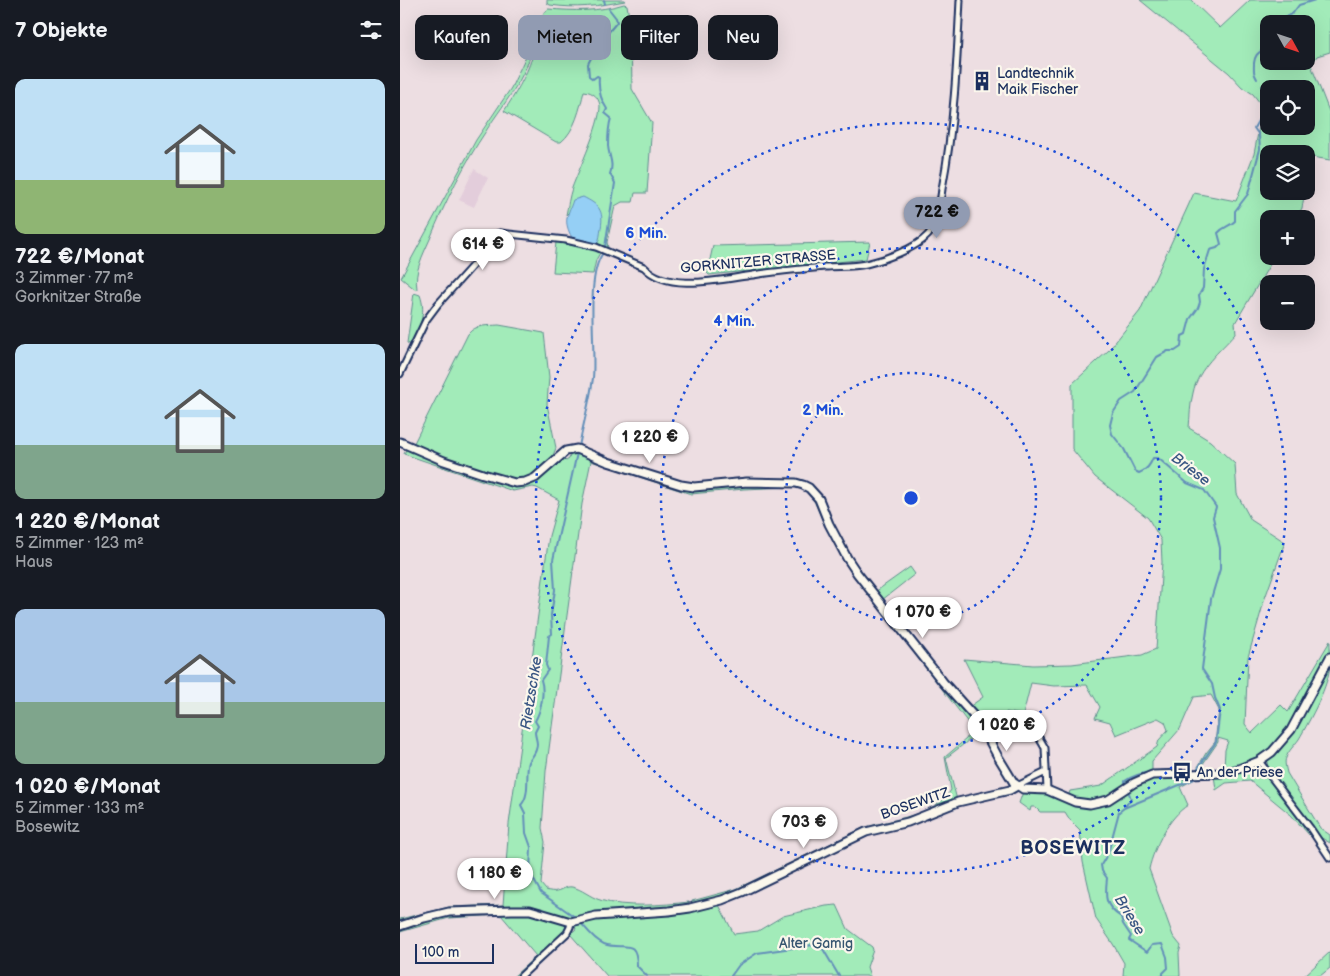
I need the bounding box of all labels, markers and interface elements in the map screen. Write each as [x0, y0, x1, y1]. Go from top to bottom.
chip: Kaufen [415, 15, 508, 60]
chip: Mieten [518, 15, 611, 60]
chip: Filter [621, 15, 698, 60]
chip: Neu [708, 15, 778, 60]
north arrow [1260, 15, 1315, 70]
map controls [1260, 15, 1315, 330]
icon: filters [357, 16, 385, 44]
text: 7 Objekte [15, 18, 108, 43]
place label: Landtechnik Maik Fischer [997, 65, 1079, 98]
building icon: Landtechnik Maik Fischer [971, 70, 993, 92]
button: locate [1260, 80, 1315, 135]
icon: home [155, 111, 245, 201]
button: layers [1260, 145, 1315, 200]
pin: 722 € [902, 196, 972, 239]
text: 722 € [915, 203, 959, 222]
button: + [1260, 210, 1315, 265]
text: 6 Min. [625, 224, 667, 243]
pin: 614 € [448, 228, 518, 271]
text: 614 € [462, 235, 504, 254]
text: 722 €/Monat [15, 244, 144, 269]
street label: GORKNITZER STRASSE [680, 246, 836, 277]
text: 3 Zimmer · 77 m² [15, 269, 134, 288]
button: − [1260, 275, 1315, 330]
text: Gorknitzer Straße [15, 288, 142, 307]
text: 4 Min. [713, 312, 755, 331]
icon: home [155, 376, 245, 466]
text: 2 Min. [802, 401, 844, 420]
pin: 1 220 € [604, 422, 696, 464]
text: 1 220 € [622, 428, 678, 447]
water label: Briese [1167, 449, 1214, 490]
centre of rings [902, 489, 920, 507]
text: 1 220 €/Monat [15, 509, 160, 534]
text: 5 Zimmer · 123 m² [15, 534, 144, 553]
text: Haus [15, 553, 53, 572]
pin: 1 070 € [877, 596, 969, 639]
text: 1 070 € [895, 603, 951, 622]
icon: home [155, 641, 245, 731]
water label: Rietzschke [516, 655, 547, 731]
pin: 1 020 € [961, 710, 1053, 752]
text: 1 020 € [979, 716, 1035, 735]
bus stop icon: An der Priese [1171, 761, 1193, 783]
place label: An der Priese [1197, 764, 1283, 781]
text: 1 020 €/Monat [15, 774, 160, 799]
street label: BOSEWITZ [878, 784, 952, 823]
text: 5 Zimmer · 133 m² [15, 799, 145, 818]
pin: 703 € [769, 806, 839, 849]
text: 703 € [782, 813, 826, 832]
text: Bosewitz [15, 818, 80, 837]
district label: BOSEWITZ [1020, 837, 1126, 860]
pin: 1 180 € [449, 858, 541, 900]
text: 1 180 € [468, 864, 522, 883]
water label: Briese [1110, 892, 1149, 939]
park label: Alter Gamig [779, 935, 853, 952]
scale bar [415, 941, 494, 964]
text: 100 m [422, 944, 459, 961]

